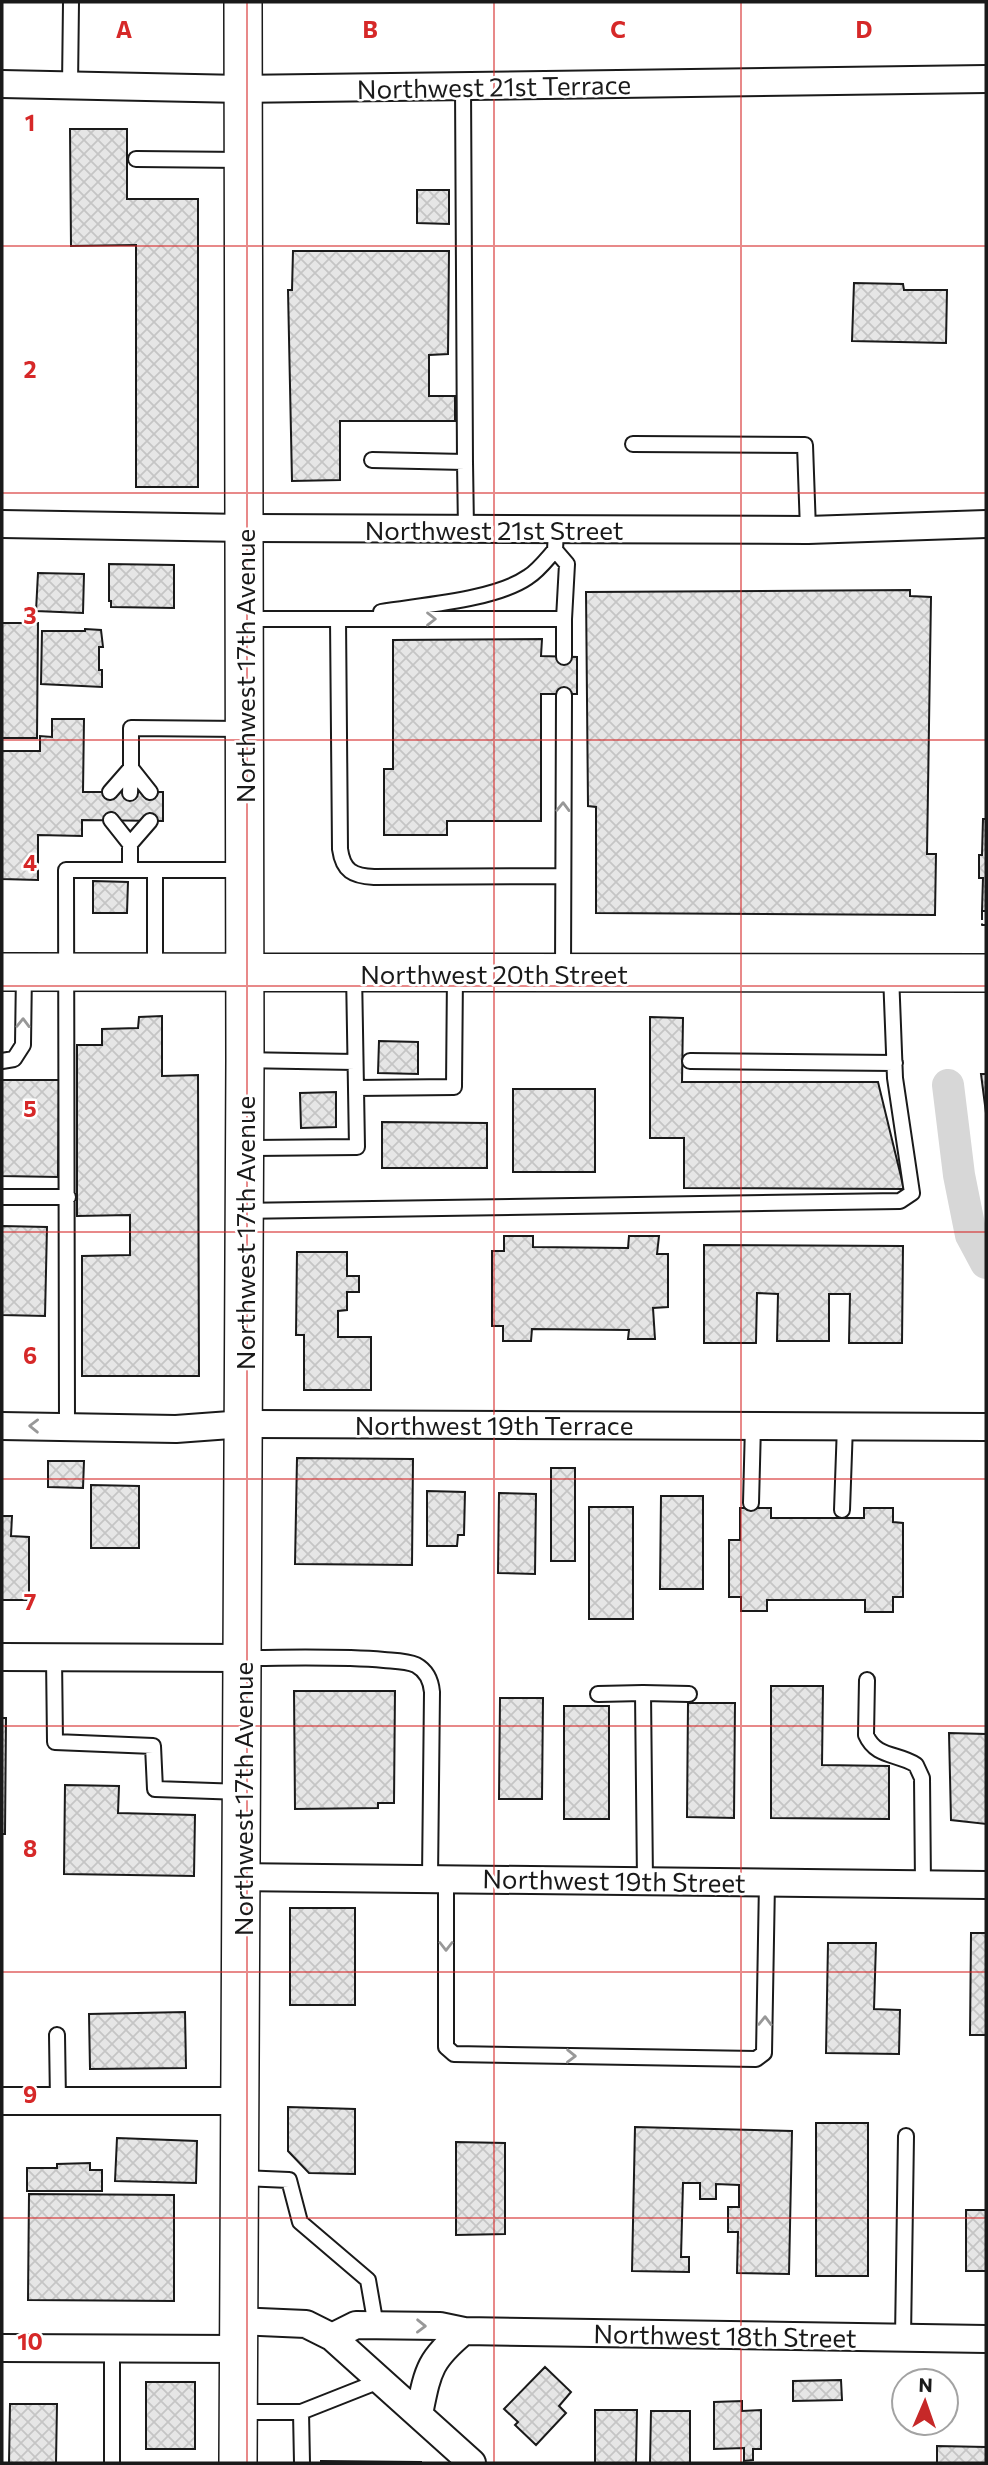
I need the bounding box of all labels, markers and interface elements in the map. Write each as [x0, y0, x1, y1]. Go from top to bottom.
text: A [116, 15, 133, 43]
text: B [362, 15, 378, 43]
text: C [610, 15, 626, 43]
text: D [856, 15, 873, 43]
street label: Northwest 21st Terrace [357, 68, 631, 104]
text: 1 [25, 108, 35, 136]
text: 2 [23, 355, 37, 383]
street label: Northwest 21st Street [365, 514, 623, 545]
street label: Northwest 17th Avenue [229, 529, 260, 803]
text: 3 [23, 601, 37, 629]
one-way arrow [426, 611, 437, 627]
one-way arrow [555, 802, 571, 812]
text: 4 [23, 848, 37, 876]
street label: Northwest 20th Street [360, 958, 628, 989]
one-way arrow [15, 1018, 31, 1028]
text: 5 [23, 1094, 37, 1122]
street label: Northwest 17th Avenue [229, 1096, 260, 1370]
text: 6 [23, 1341, 37, 1369]
street label: Northwest 19th Terrace [355, 1409, 633, 1440]
one-way arrow [29, 1419, 40, 1434]
text: 7 [24, 1587, 36, 1615]
street label: Northwest 17th Avenue [227, 1662, 258, 1936]
text: 8 [23, 1834, 37, 1862]
street label: Northwest 19th Street [482, 1862, 746, 1898]
one-way arrow [438, 1942, 454, 1952]
one-way arrow [757, 2015, 772, 2026]
one-way arrow [566, 2048, 577, 2064]
text: 9 [23, 2080, 37, 2108]
street label: Northwest 18th Street [593, 2317, 857, 2353]
one-way arrow [417, 2318, 427, 2334]
text: 10 [17, 2327, 43, 2355]
north arrow [890, 2367, 960, 2437]
text: N [918, 2373, 933, 2396]

